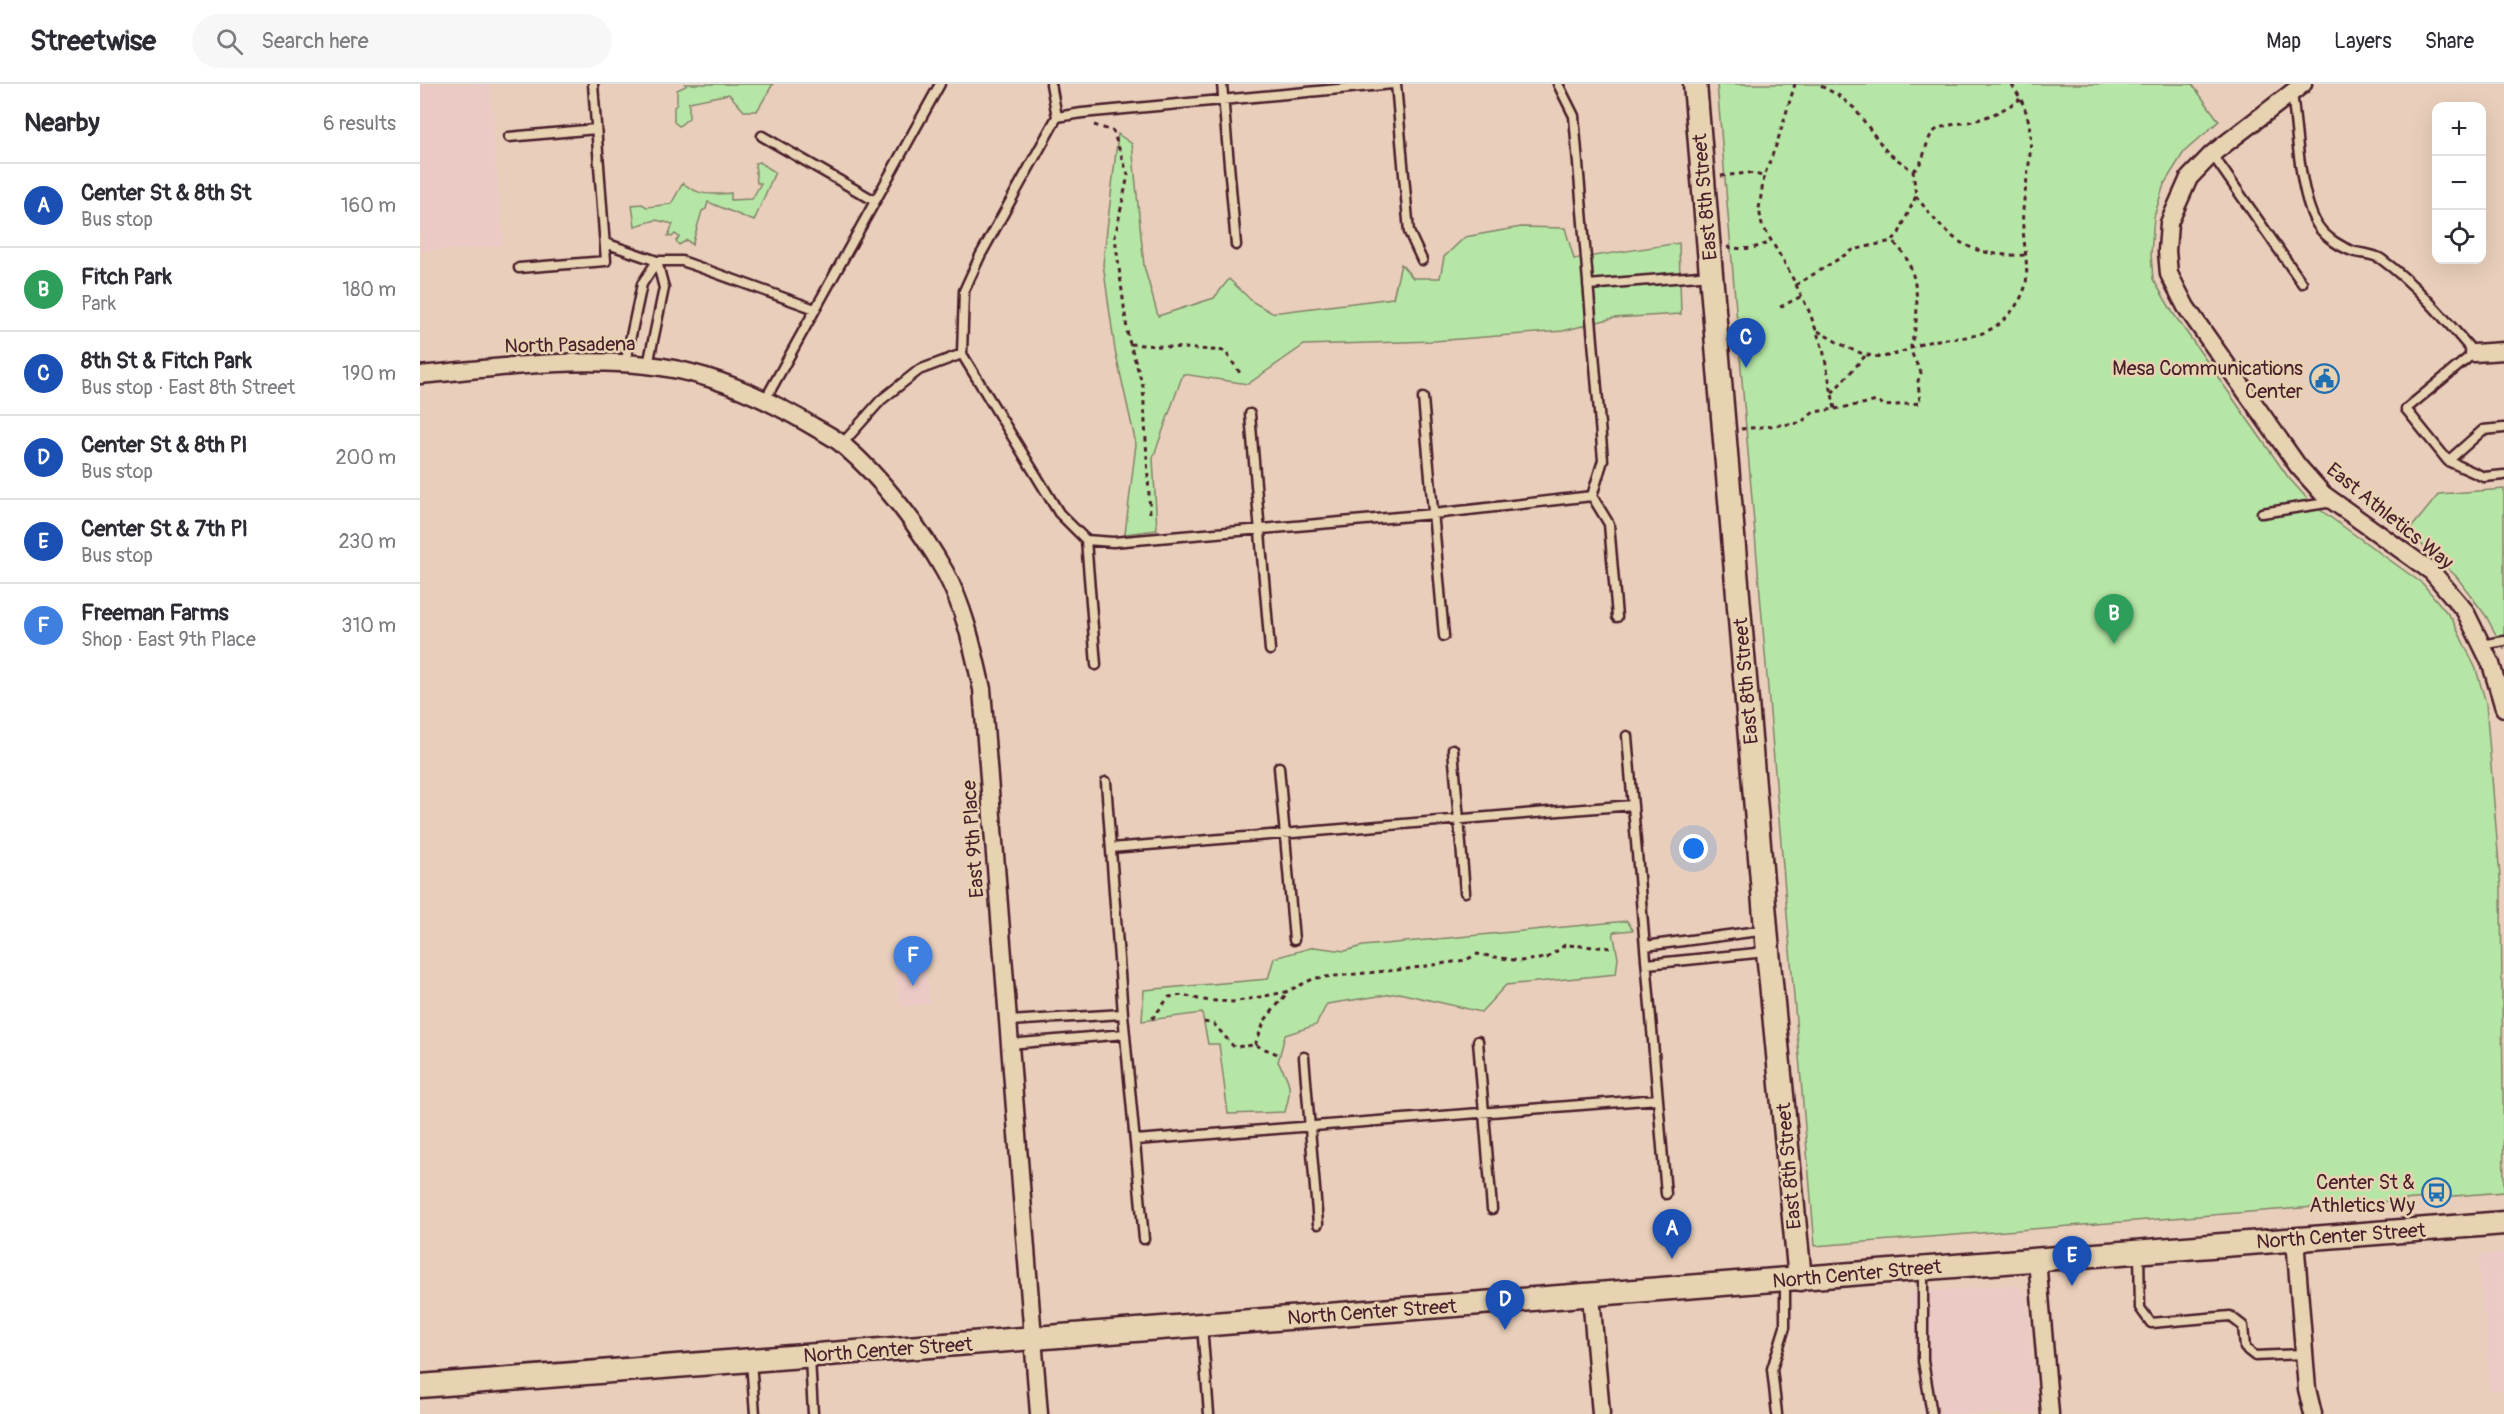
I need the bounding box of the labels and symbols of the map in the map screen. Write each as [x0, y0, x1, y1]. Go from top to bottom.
street label: East 8th Street [1687, 132, 1723, 261]
pin: C [1726, 318, 1766, 368]
street label: North Pasadena [504, 331, 636, 359]
place label: Mesa Communications Center [2112, 356, 2303, 404]
public building icon: Mesa Communications Center [2308, 363, 2340, 395]
street label: East Athletics Way [2321, 457, 2459, 575]
pin: B [2094, 594, 2134, 644]
street label: East 8th Street [1728, 616, 1764, 745]
street label: East 9th Place [956, 779, 990, 899]
your location [1679, 834, 1708, 863]
pin: F [894, 936, 932, 986]
street label: East 8th Street [1771, 1101, 1807, 1230]
place label: Center St & Athletics Wy [2309, 1170, 2415, 1218]
bus stop icon: Center St & Athletics Wy [2420, 1177, 2452, 1209]
pin: A [1652, 1210, 1692, 1259]
street label: North Center Street [2255, 1218, 2427, 1254]
pin: E [2052, 1236, 2092, 1286]
street label: North Center Street [1771, 1254, 1944, 1294]
pin: D [1486, 1280, 1524, 1330]
street label: North Center Street [1286, 1294, 1458, 1330]
street label: North Center Street [802, 1332, 974, 1368]

